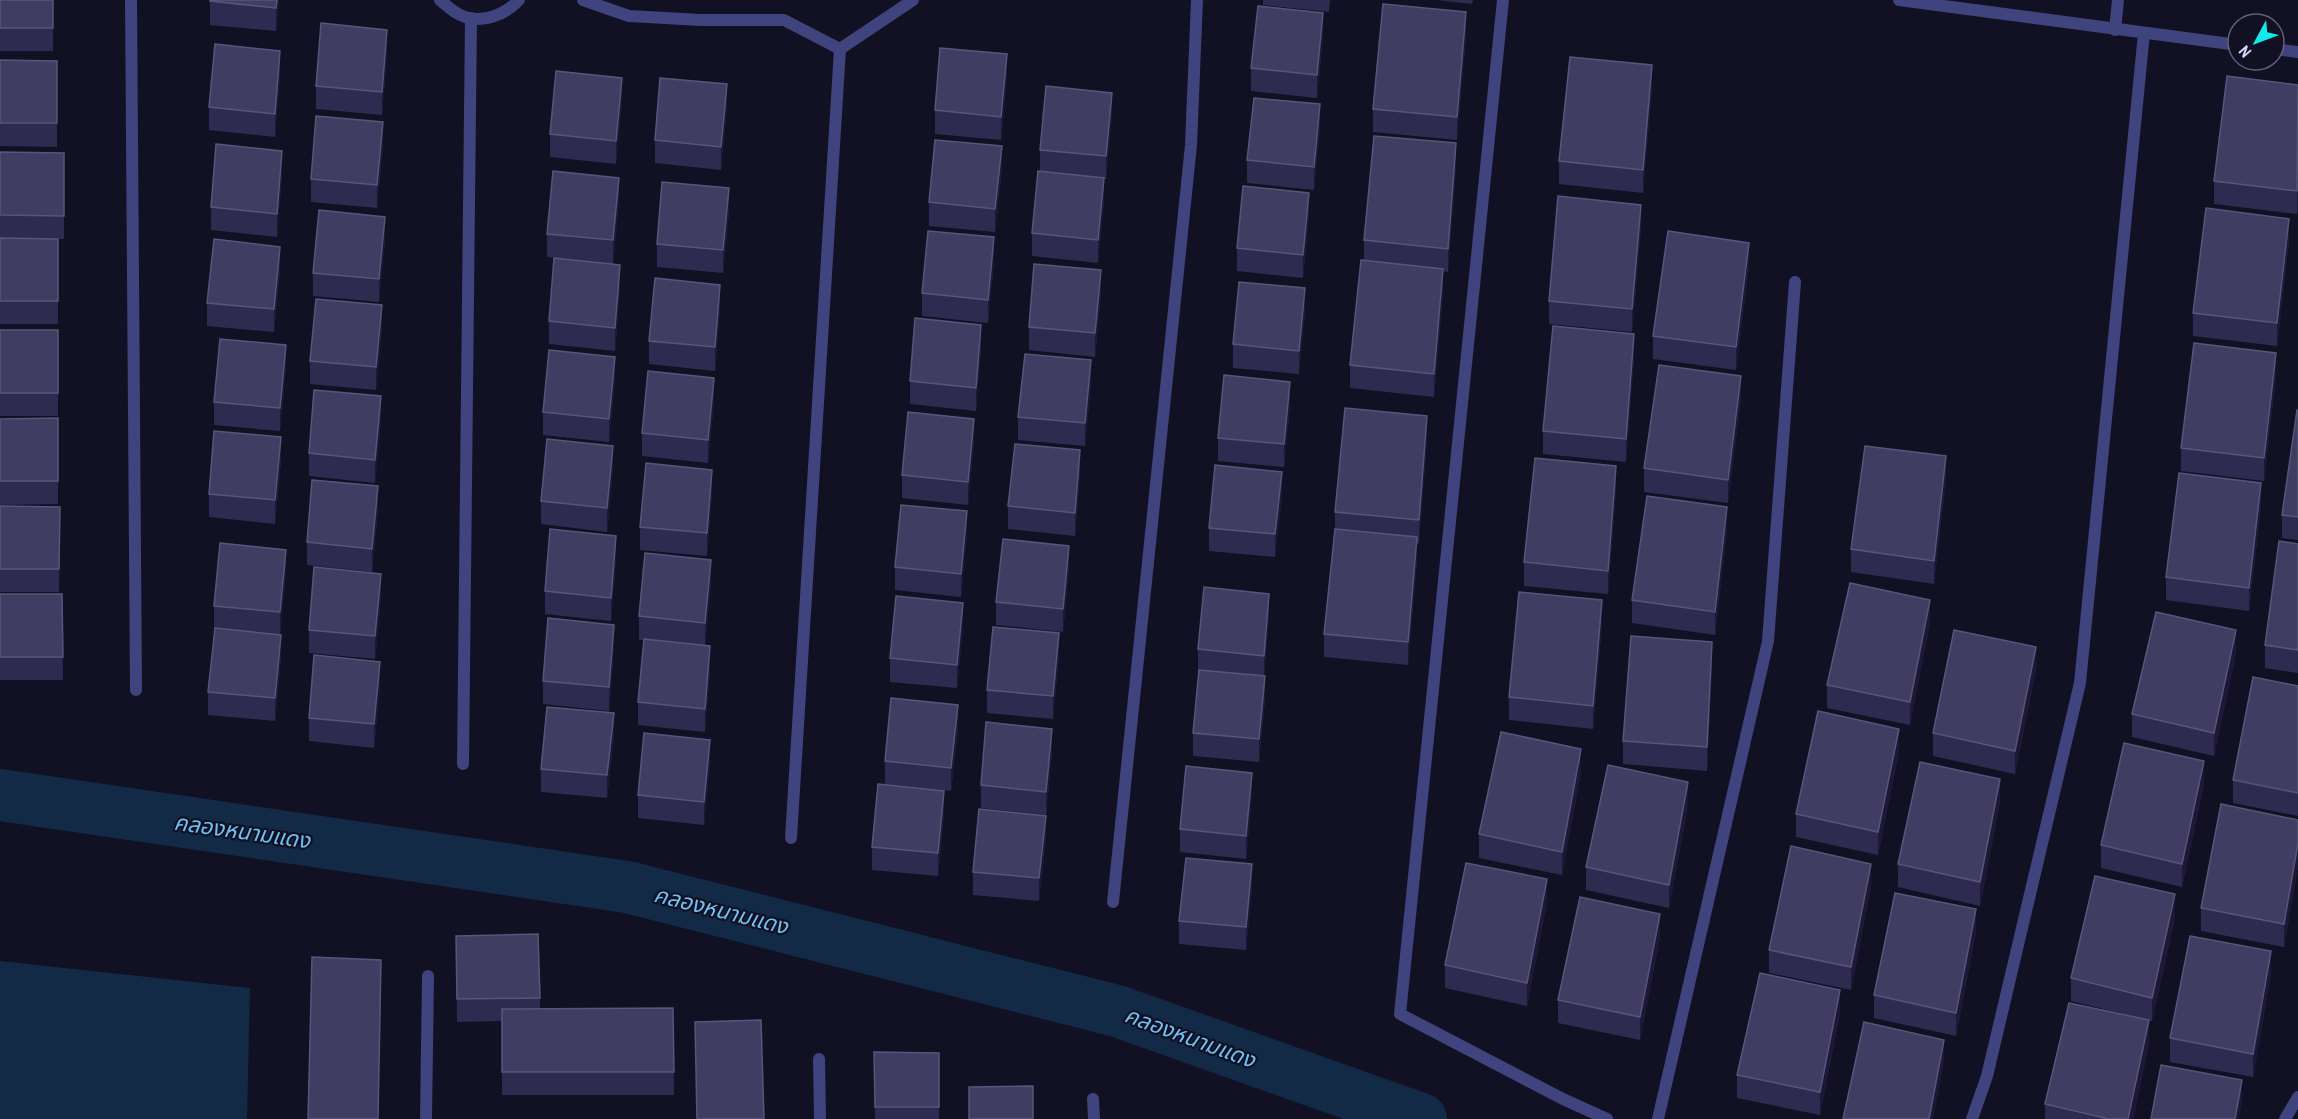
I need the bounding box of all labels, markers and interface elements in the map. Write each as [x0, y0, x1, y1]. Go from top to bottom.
north arrow [2226, 12, 2286, 72]
text: N [2233, 41, 2256, 63]
water label: คลองหนามแดง [172, 807, 313, 856]
water label: คลองหนามแดง [651, 879, 792, 941]
water label: คลองหนามแดง [1121, 999, 1261, 1075]

